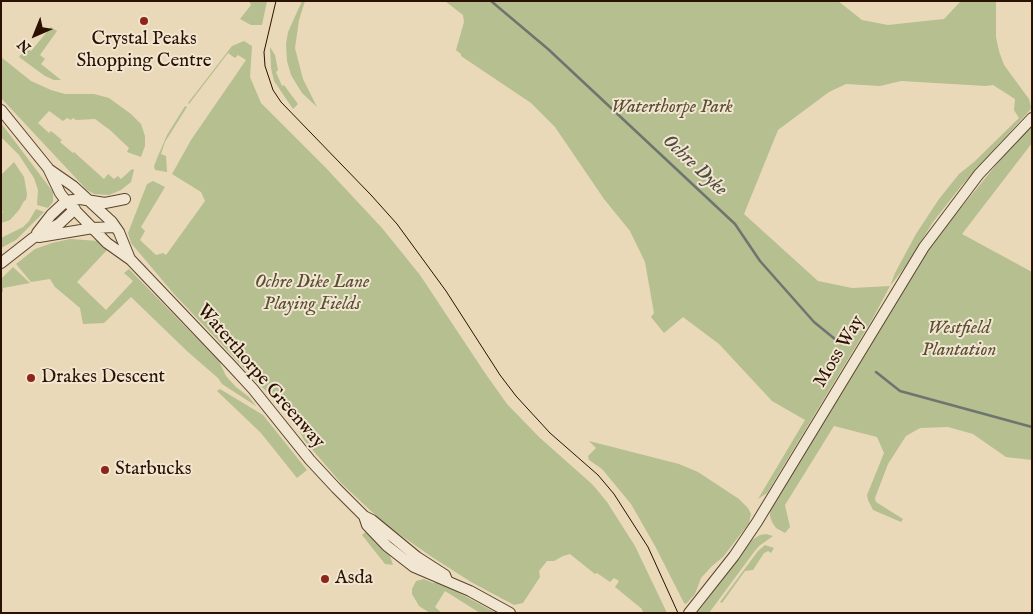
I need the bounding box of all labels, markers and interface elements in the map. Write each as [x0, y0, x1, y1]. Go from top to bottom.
north arrow [10, 10, 60, 60]
marker: Crystal Peaks Shopping Centre [138, 15, 150, 27]
place label: Crystal Peaks Shopping Centre [77, 29, 211, 73]
text: N [14, 35, 35, 56]
park label: Waterthorpe Park [611, 97, 733, 119]
water label: Ochre Dyke [657, 130, 731, 202]
park label: Ochre Dike Lane Playing Fields [255, 272, 369, 316]
street label: Waterthorpe Greenway [191, 300, 329, 454]
street label: Moss Way [810, 312, 870, 392]
park label: Westfield Plantation [922, 318, 996, 362]
place label: Drakes Descent [41, 367, 165, 389]
marker: Drakes Descent [25, 372, 37, 384]
place label: Starbucks [115, 459, 191, 481]
marker: Starbucks [99, 464, 111, 476]
place label: Asda [335, 568, 373, 590]
marker: Asda [319, 573, 331, 585]

